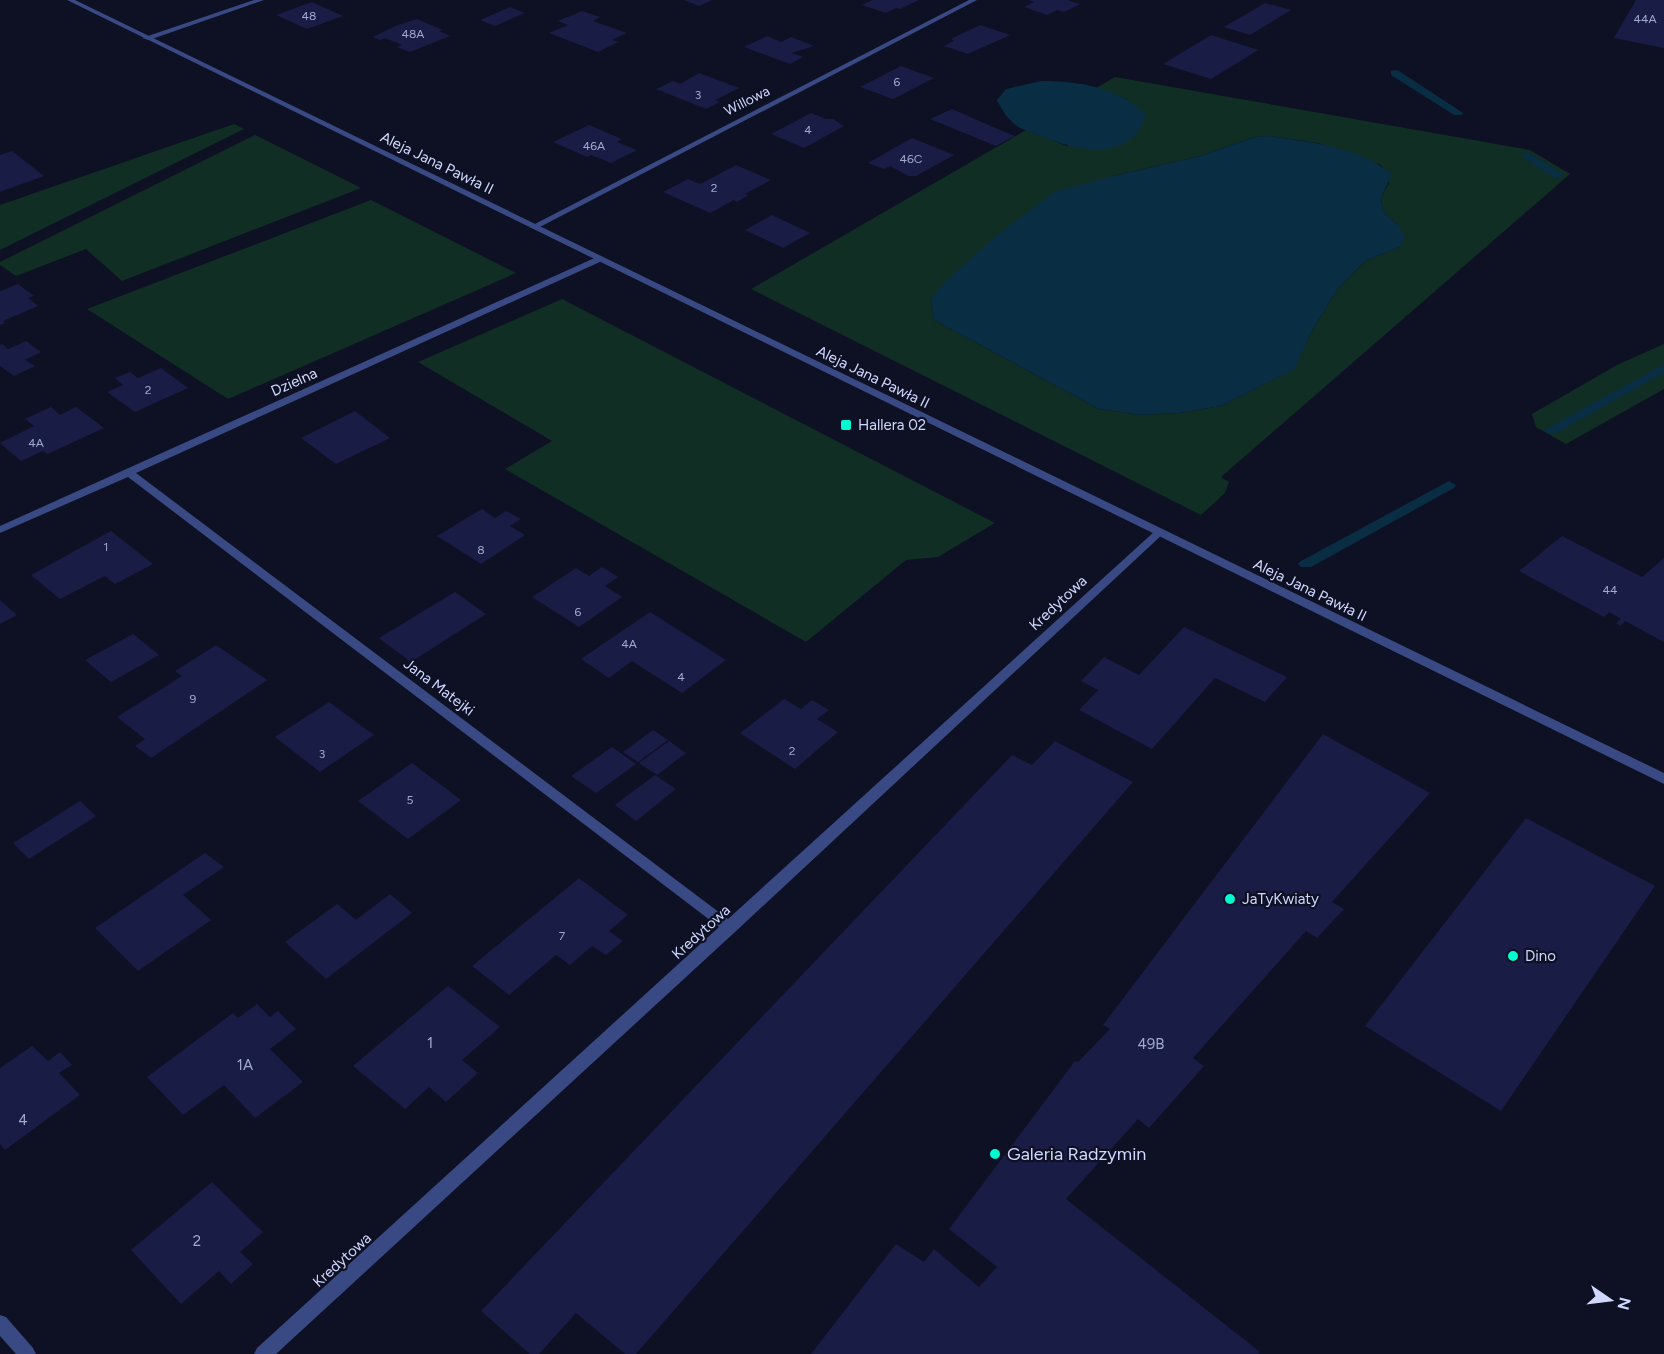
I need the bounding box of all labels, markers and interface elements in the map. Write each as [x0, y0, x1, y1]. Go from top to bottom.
house number: 48 [302, 9, 316, 23]
house number: 44A [1633, 12, 1657, 26]
house number: 48A [402, 27, 424, 41]
house number: 6 [894, 75, 901, 89]
street label: Willowa [721, 82, 773, 120]
house number: 3 [695, 88, 701, 102]
house number: 4 [804, 123, 812, 137]
street label: Aleja Jana Pawła II [377, 128, 497, 198]
house number: 46A [583, 139, 605, 153]
house number: 46C [900, 152, 923, 166]
house number: 2 [711, 181, 717, 195]
street label: Aleja Jana Pawła II [813, 342, 933, 412]
street label: Dzielna [268, 364, 320, 400]
house number: 2 [145, 383, 151, 397]
place label: Hallera 02 [858, 416, 926, 434]
marker: Hallera 02 [839, 418, 853, 432]
house number: 4A [28, 436, 44, 450]
house number: 1 [104, 540, 108, 554]
house number: 8 [477, 543, 485, 557]
street label: Aleja Jana Pawła II [1250, 555, 1370, 625]
street label: Kredytowa [1025, 572, 1091, 634]
house number: 44 [1603, 583, 1618, 597]
house number: 6 [575, 605, 582, 619]
house number: 4A [621, 637, 637, 651]
street label: Jana Matejki [400, 655, 478, 719]
house number: 4 [677, 670, 685, 684]
house number: 9 [190, 692, 197, 706]
house number: 2 [789, 744, 795, 758]
house number: 3 [319, 747, 325, 761]
house number: 5 [407, 793, 414, 807]
place label: JaTyKwiaty [1242, 890, 1319, 908]
marker: JaTyKwiaty [1223, 892, 1237, 906]
street label: Kredytowa [668, 901, 734, 963]
house number: 7 [559, 929, 566, 943]
place label: Dino [1525, 947, 1556, 965]
marker: Dino [1506, 949, 1520, 963]
house number: 1 [427, 1034, 433, 1052]
house number: 49B [1138, 1035, 1164, 1053]
house number: 1A [237, 1056, 253, 1074]
house number: 4 [18, 1111, 28, 1129]
place label: Galeria Radzymin [1007, 1143, 1146, 1165]
marker: Galeria Radzymin [988, 1147, 1002, 1161]
street label: Kredytowa [309, 1229, 375, 1291]
house number: 2 [193, 1232, 201, 1250]
north arrow [1580, 1270, 1640, 1330]
text: N [1613, 1295, 1635, 1312]

